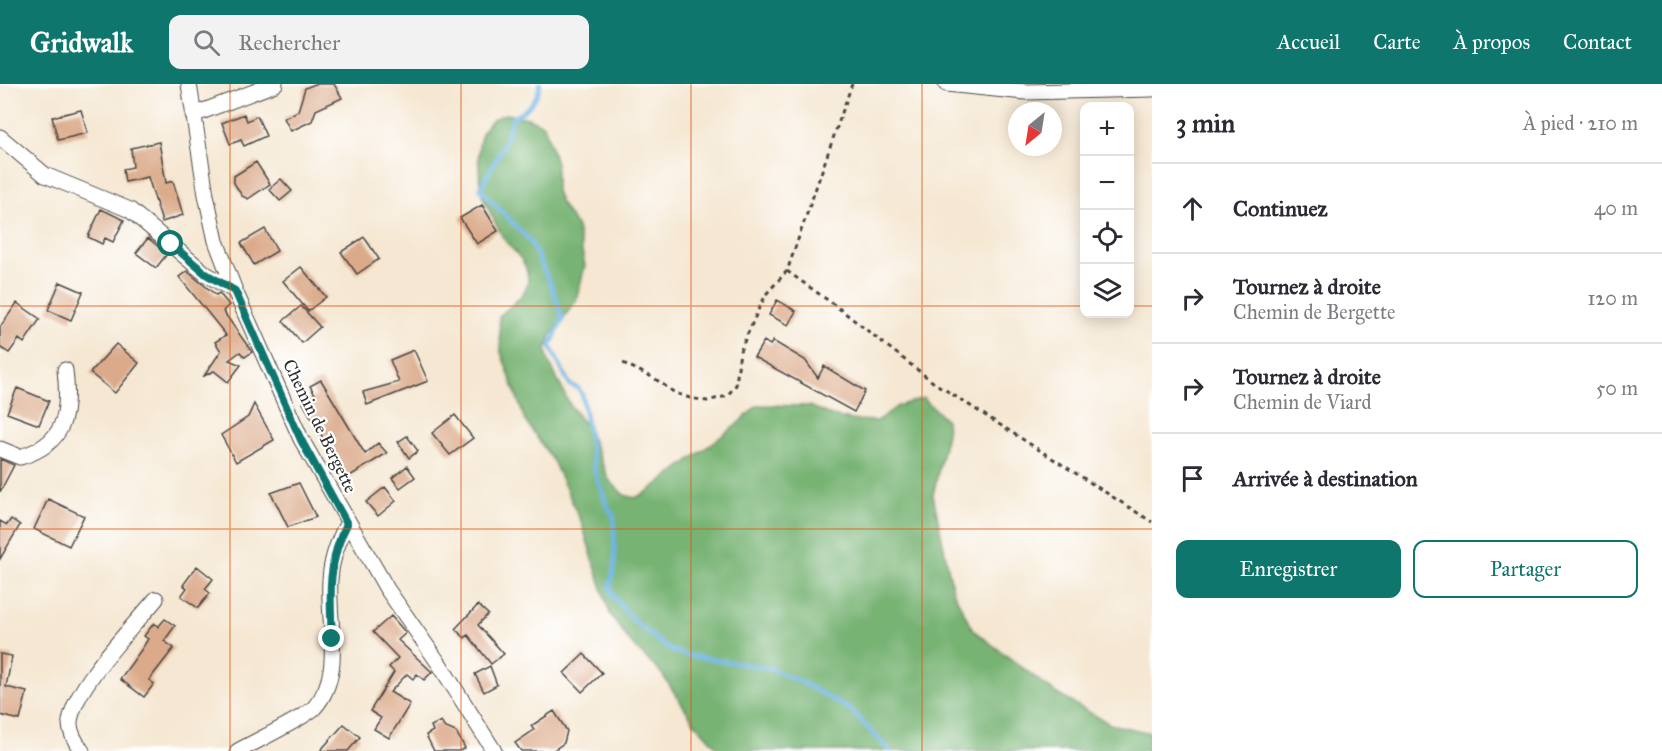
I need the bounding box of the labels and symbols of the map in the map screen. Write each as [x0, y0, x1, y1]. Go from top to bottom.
north arrow [1008, 102, 1062, 156]
route start [157, 230, 183, 256]
street label: Chemin de Bergette [277, 356, 362, 497]
route end [318, 625, 344, 651]

